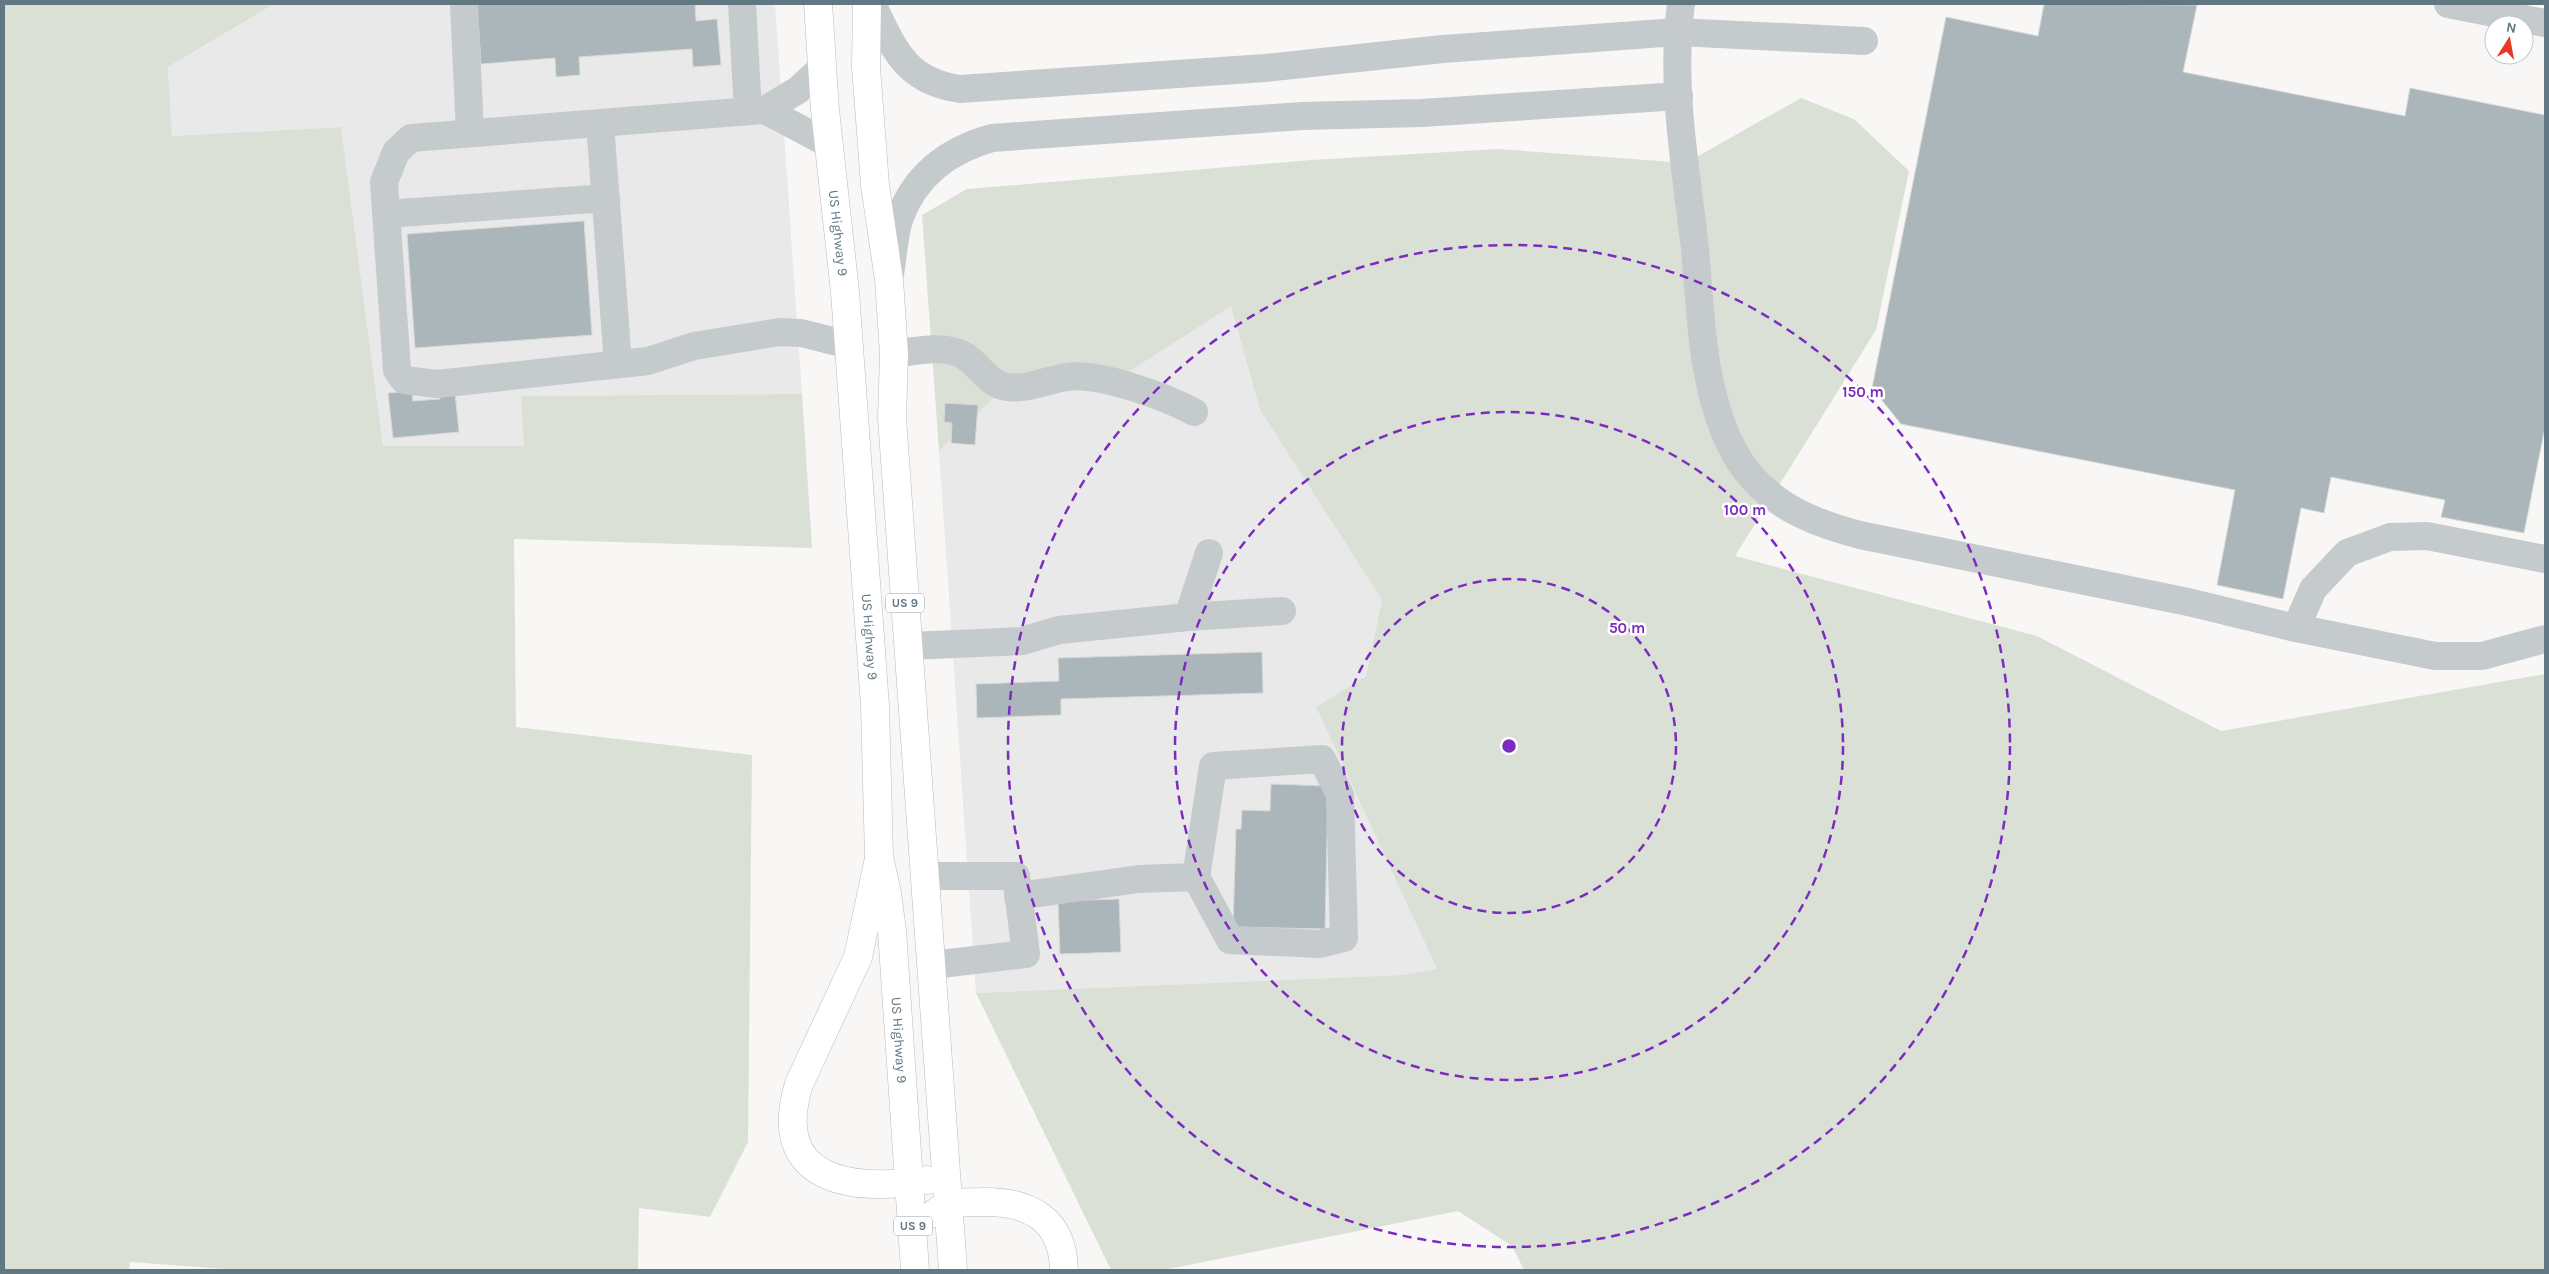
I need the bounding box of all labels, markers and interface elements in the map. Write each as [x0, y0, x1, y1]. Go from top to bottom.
north arrow [2484, 15, 2534, 65]
text: N [2505, 18, 2518, 37]
street label: US Highway 9 [825, 189, 852, 277]
text: 150 m [1842, 383, 1884, 401]
text: 100 m [1724, 501, 1766, 519]
street label: US Highway 9 [858, 593, 882, 681]
road number: US 9 [886, 594, 924, 612]
text: 50 m [1609, 619, 1645, 637]
centre of rings [1500, 737, 1518, 755]
street label: US Highway 9 [888, 996, 911, 1084]
road number: US 9 [894, 1216, 932, 1236]

